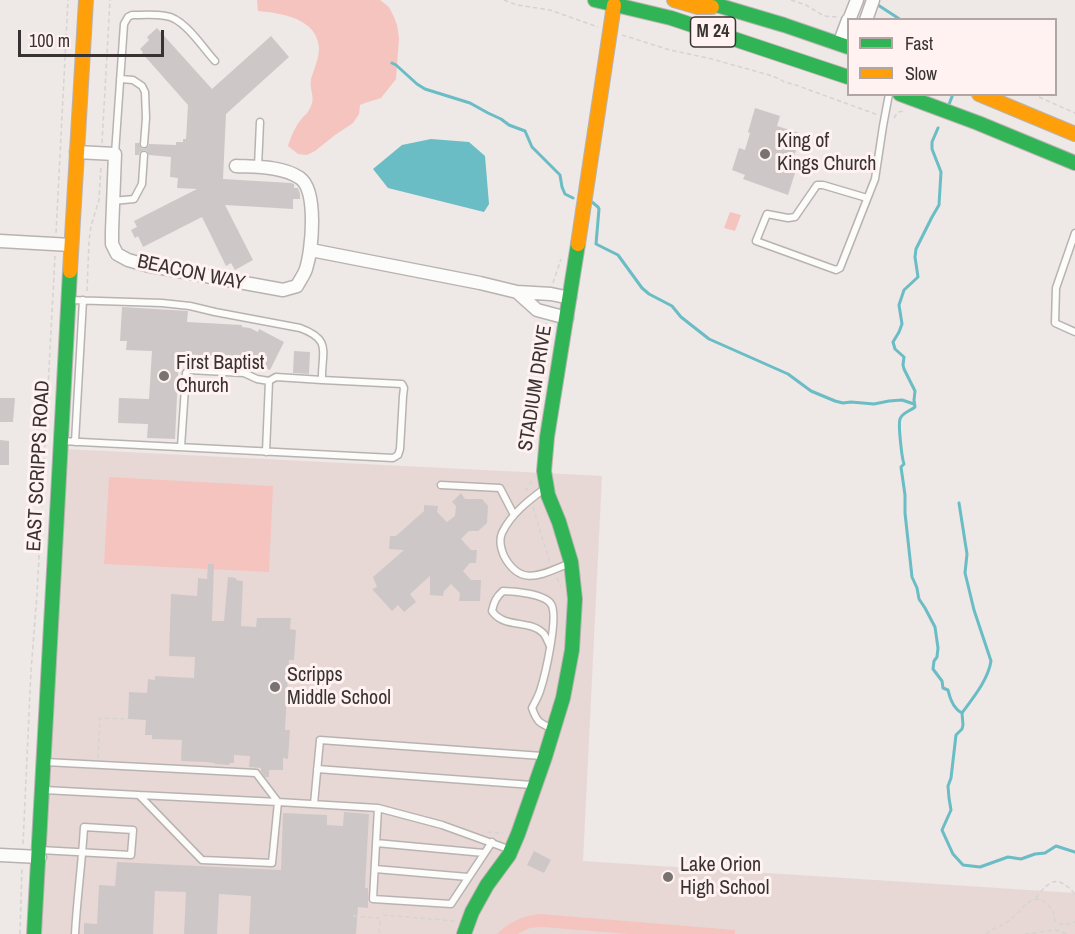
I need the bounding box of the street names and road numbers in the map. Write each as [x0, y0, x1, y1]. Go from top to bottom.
road number: M 24 [690, 17, 736, 47]
street label: BEACON WAY [135, 250, 247, 296]
street label: STADIUM DRIVE [514, 323, 558, 453]
street label: EAST SCRIPPS ROAD [23, 380, 55, 552]

